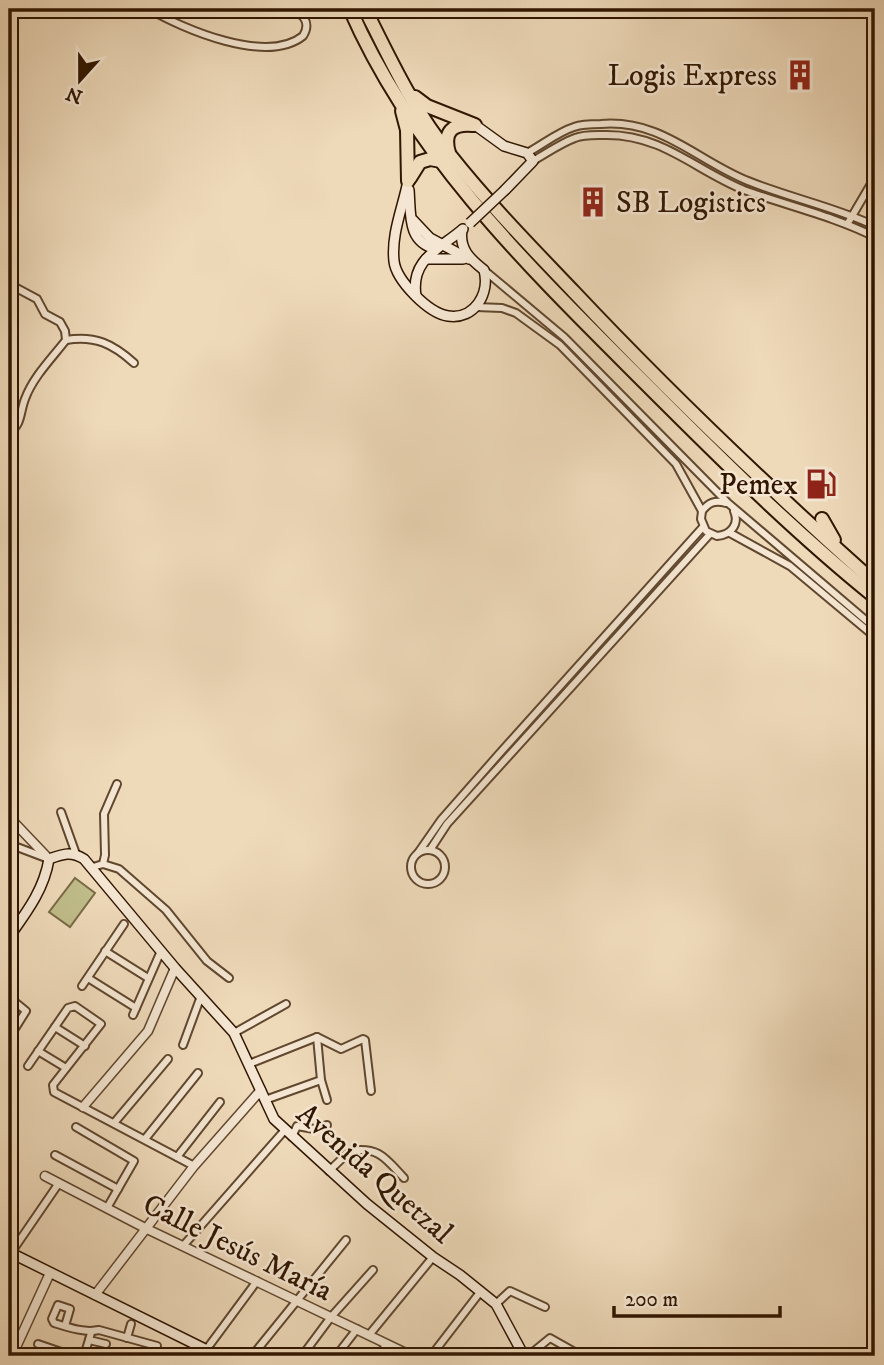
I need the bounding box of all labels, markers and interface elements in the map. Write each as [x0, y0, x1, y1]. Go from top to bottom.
north arrow [46, 46, 116, 116]
place label: Logis Express [607, 58, 777, 95]
building icon: Logis Express [783, 58, 817, 92]
text: N [63, 81, 86, 108]
building icon: SB Logistics [576, 185, 610, 219]
place label: SB Logistics [616, 185, 766, 222]
place label: Pemex [719, 467, 798, 504]
fuel station icon: Pemex [804, 467, 838, 501]
street label: Avenida Quetzal [288, 1096, 460, 1252]
street label: Calle Jesús María [137, 1187, 338, 1310]
scale bar [614, 1274, 781, 1318]
text: 200 m [625, 1287, 678, 1313]

